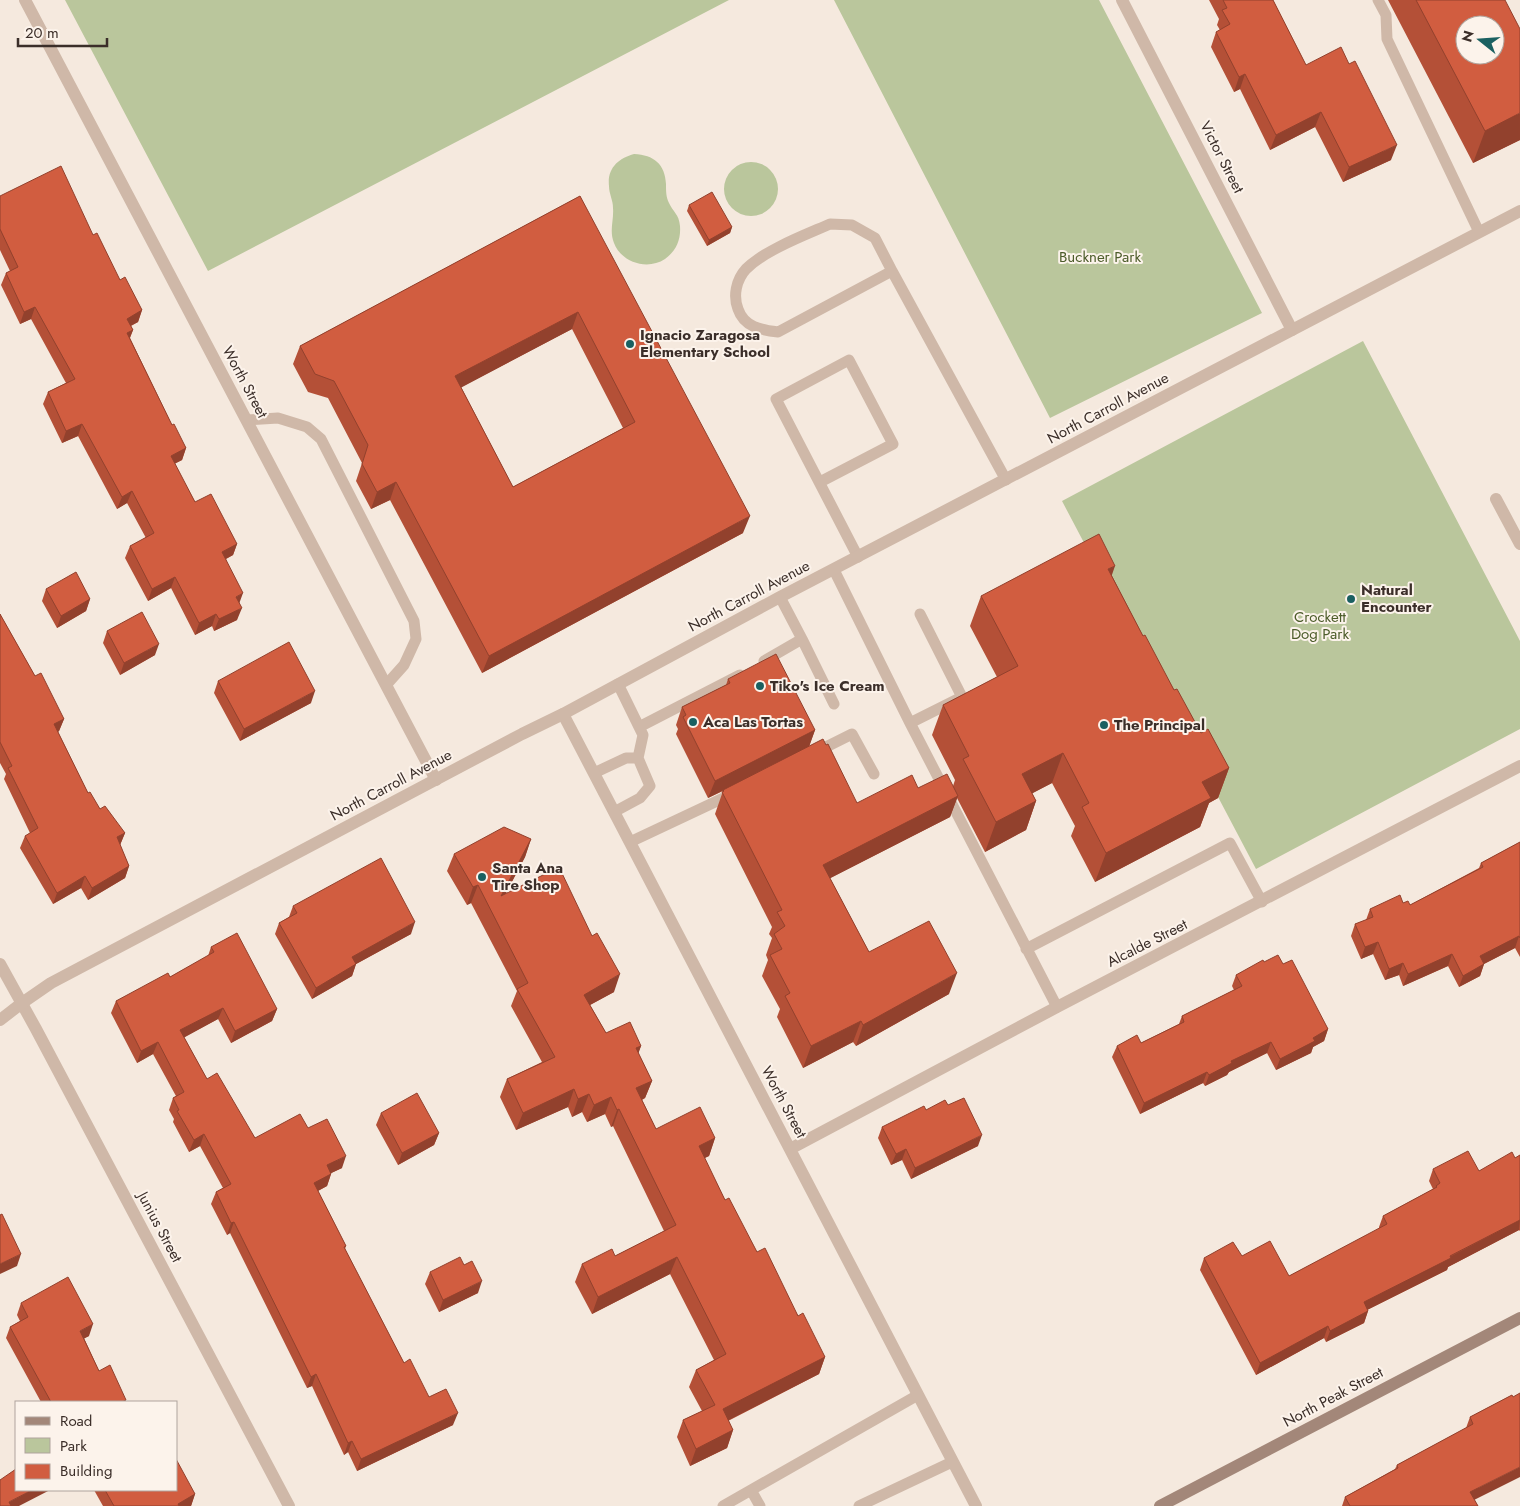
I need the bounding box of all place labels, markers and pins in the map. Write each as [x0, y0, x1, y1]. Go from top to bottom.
place label: Ignacio Zaragosa Elementary School [640, 324, 770, 363]
marker: Ignacio Zaragosa Elementary School [624, 338, 636, 350]
place label: Natural Encounter [1361, 579, 1433, 618]
marker: Natural Encounter [1345, 593, 1357, 605]
place label: Tiko's Ice Cream [770, 675, 885, 697]
marker: Tiko's Ice Cream [754, 680, 766, 692]
place label: Aca Las Tortas [702, 711, 803, 733]
place label: The Principal [1114, 714, 1205, 736]
marker: Aca Las Tortas [687, 716, 699, 728]
marker: The Principal [1098, 719, 1110, 731]
place label: Santa Ana Tire Shop [492, 857, 563, 896]
marker: Santa Ana Tire Shop [476, 871, 488, 883]

